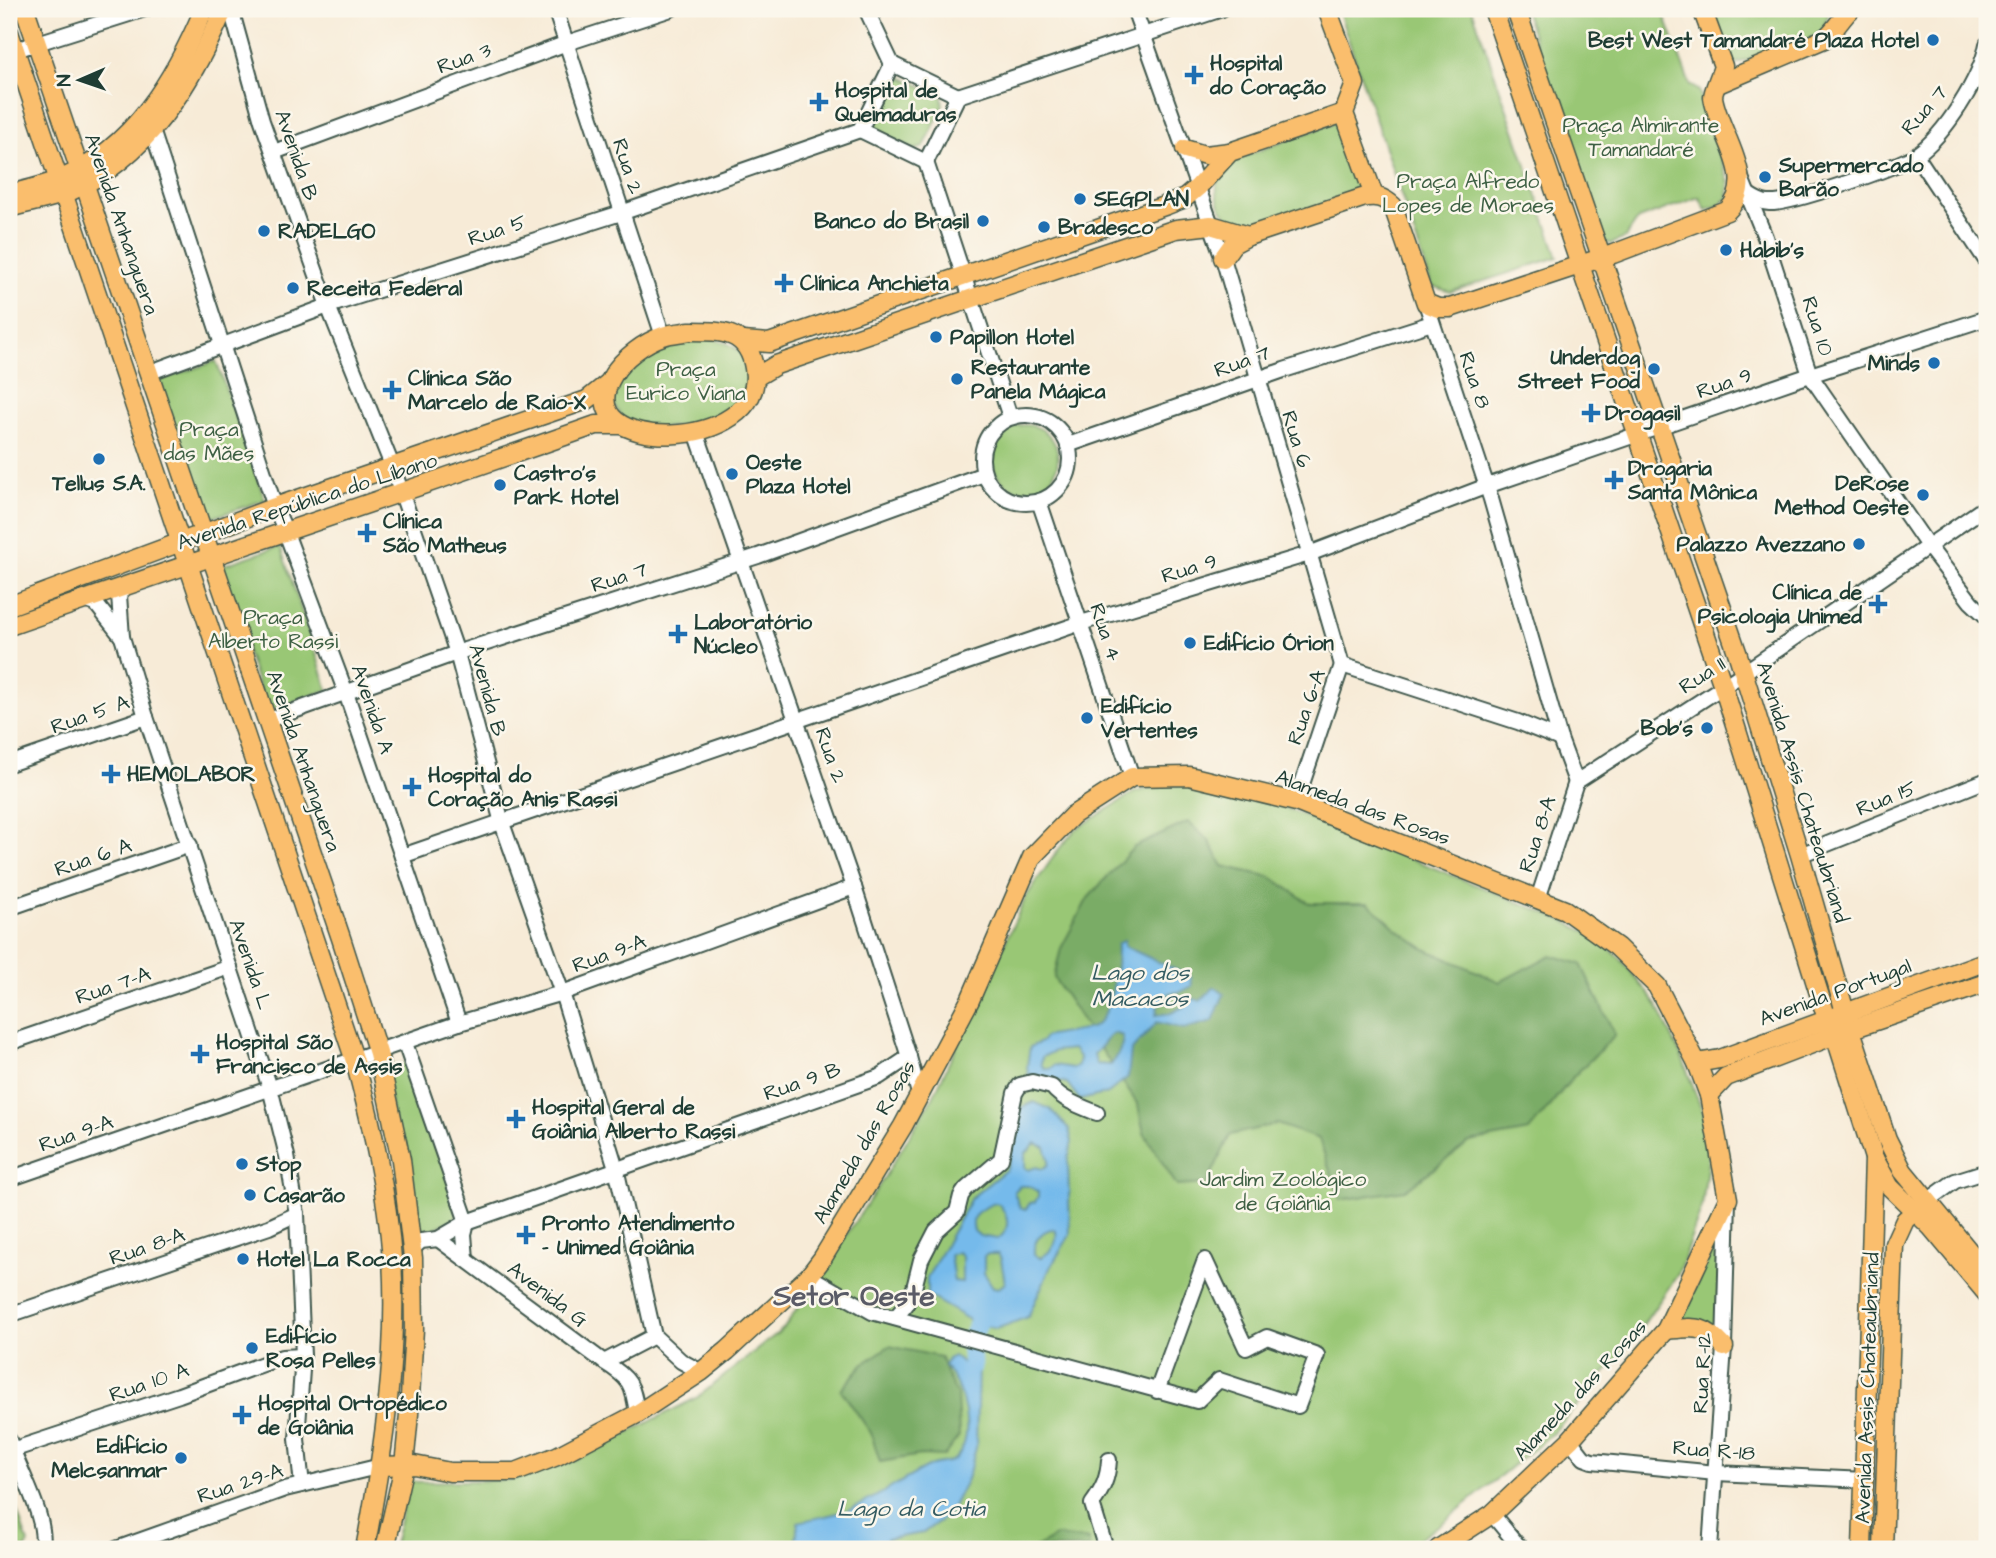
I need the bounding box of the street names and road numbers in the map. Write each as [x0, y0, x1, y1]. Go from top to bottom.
street label: Rua 3 [433, 35, 495, 82]
street label: Rua 7 [1895, 79, 1954, 142]
street label: Avenida B [267, 106, 326, 204]
street label: Avenida Anhanguera [75, 130, 166, 320]
street label: Rua 2 [605, 135, 650, 198]
street label: Rua 5 [464, 207, 530, 253]
street label: Rua 10 [1794, 293, 1841, 359]
street label: Rua 7 [1210, 338, 1274, 385]
street label: Rua 8 [1451, 348, 1498, 413]
street label: Rua 9 [1693, 361, 1756, 406]
street label: Rua 6 [1274, 407, 1319, 471]
street label: Avenida República do Líbano [173, 446, 442, 558]
street label: Rua 9 [1158, 546, 1220, 591]
street label: Rua 7 [587, 555, 651, 600]
street label: Rua 4 [1082, 600, 1129, 665]
street label: Avenida B [461, 641, 514, 739]
street label: Rua 11 [1673, 649, 1731, 701]
street label: Avenida Assis Chateaubriand [1749, 658, 1856, 926]
street label: Avenida A [344, 661, 402, 758]
street label: Rua 6-A [1280, 665, 1333, 749]
street label: Avenida Anhanguera [257, 667, 348, 857]
street label: Rua 5 A [47, 687, 134, 741]
street label: Rua 2 [808, 724, 853, 787]
street label: Alameda das Rosas [1271, 762, 1454, 853]
street label: Rua 15 [1852, 773, 1921, 824]
street label: Rua 8-A [1512, 792, 1564, 876]
street label: Rua 6 A [51, 831, 136, 884]
street label: Avenida L [222, 915, 280, 1014]
street label: Rua 9-A [568, 927, 651, 980]
street label: Avenida Portugal [1755, 951, 1916, 1035]
street label: Rua 7-A [72, 959, 155, 1012]
street label: Rua 9 B [760, 1055, 845, 1108]
street label: Alameda das Rosas [806, 1055, 923, 1229]
street label: Rua 9-A [35, 1107, 118, 1160]
street label: Rua 8-A [105, 1220, 189, 1273]
street label: Avenida Assis Chateaubriand [1848, 1252, 1887, 1524]
street label: Avenida G [502, 1255, 594, 1334]
street label: Alameda das Rosas [1507, 1313, 1654, 1468]
street label: Rua R-12 [1686, 1332, 1719, 1414]
street label: Rua 10 A [105, 1355, 193, 1410]
street label: Rua R-18 [1672, 1433, 1757, 1468]
street label: Rua 29-A [194, 1456, 287, 1511]

